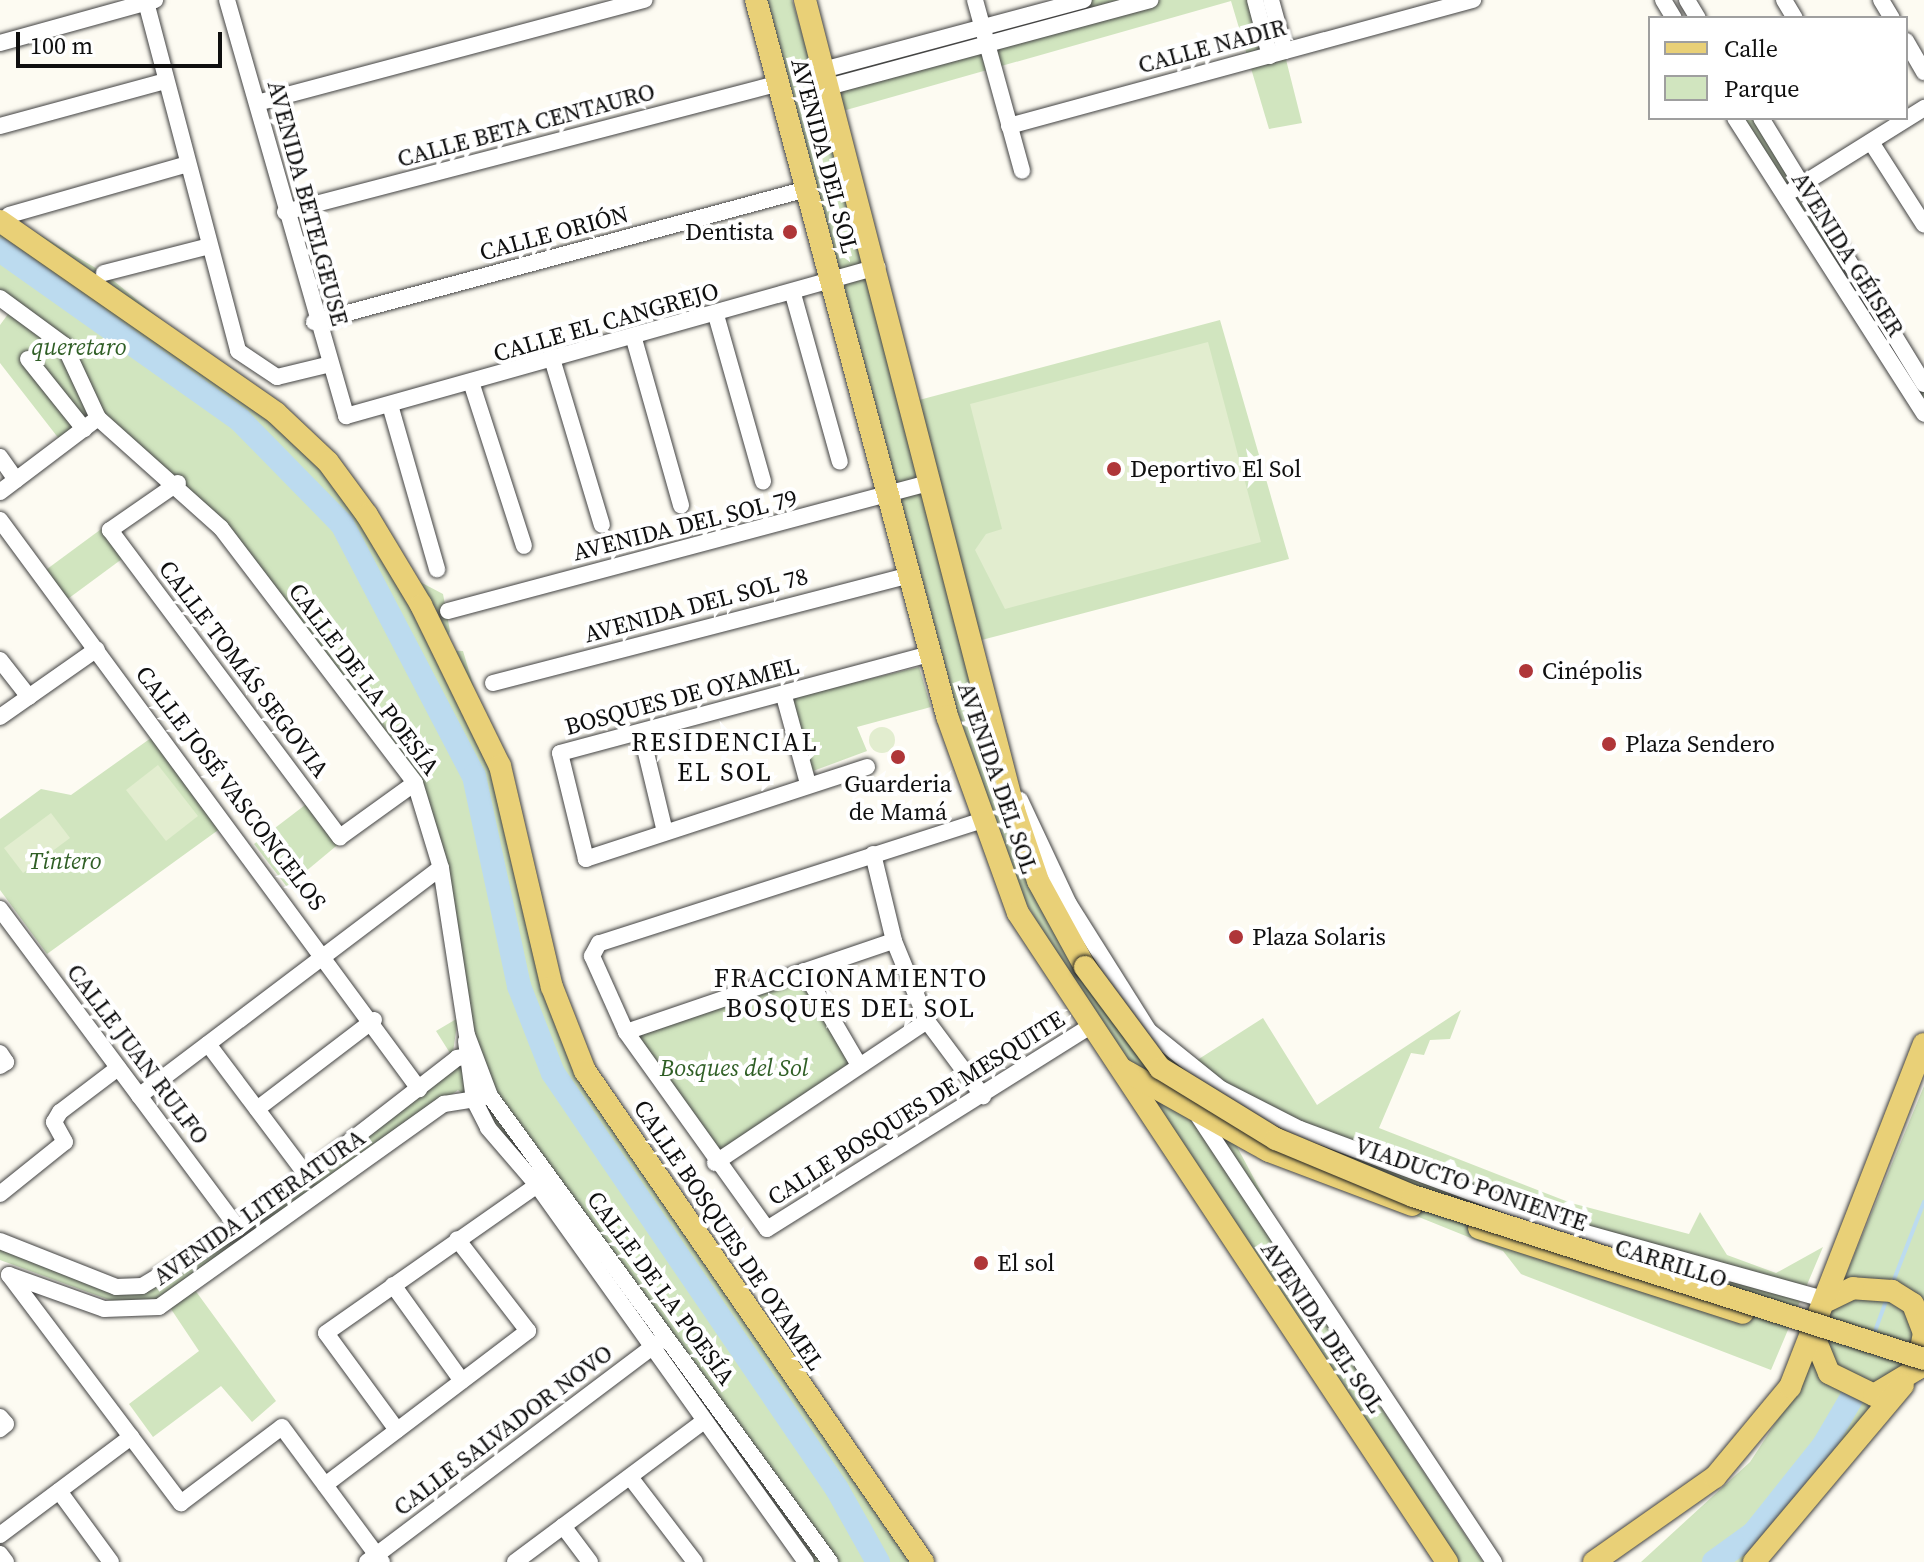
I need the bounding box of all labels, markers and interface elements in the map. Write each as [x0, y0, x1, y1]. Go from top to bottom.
street label: CALLE NADIR [1135, 12, 1289, 80]
scale bar [20, 16, 226, 66]
legend [1648, 16, 1908, 120]
text: 100 m [30, 29, 93, 62]
text: Calle [1724, 32, 1778, 65]
street label: AVENIDA DEL SOL [785, 55, 865, 257]
text: Parque [1724, 72, 1800, 105]
street label: AVENIDA BETELGEUSE [261, 77, 355, 329]
street label: CALLE BETA CENTAURO [394, 77, 658, 173]
street label: AVENIDA GÉISER [1786, 166, 1910, 342]
street label: CALLE ORIÓN [476, 199, 632, 267]
place label: Dentista [685, 218, 774, 246]
marker: Dentista [781, 223, 799, 241]
street label: CALLE EL CANGREJO [490, 276, 722, 368]
park label: queretaro [31, 333, 127, 361]
place label: Deportivo El Sol [1130, 455, 1301, 483]
marker: Deportivo El Sol [1105, 460, 1123, 478]
street label: AVENIDA DEL SOL 79 [570, 483, 800, 567]
street label: CALLE TOMÁS SEGOVIA [153, 555, 335, 783]
street label: AVENIDA DEL SOL 78 [581, 561, 811, 649]
street label: CALLE DE LA POESÍA [282, 577, 446, 781]
street label: BOSQUES DE OYAMEL [562, 651, 802, 741]
place label: Cinépolis [1542, 657, 1642, 685]
street label: CALLE JOSÉ VASCONCELOS [129, 660, 333, 916]
marker: Cinépolis [1517, 662, 1535, 680]
street label: AVENIDA DEL SOL [952, 678, 1044, 878]
district label: RESIDENCIAL EL SOL [631, 727, 819, 788]
place label: Plaza Sendero [1625, 730, 1775, 758]
marker: Plaza Sendero [1600, 735, 1618, 753]
marker: Guarderia de Mamá [889, 748, 907, 766]
place label: Guarderia de Mamá [844, 770, 952, 826]
park label: Tintero [29, 847, 101, 875]
place label: Plaza Solaris [1252, 923, 1386, 951]
marker: Plaza Solaris [1227, 928, 1245, 946]
street label: CALLE JUAN RULFO [61, 958, 215, 1150]
district label: FRACCIONAMIENTO BOSQUES DEL SOL [714, 963, 988, 1024]
street label: CALLE BOSQUES DE MESQUITE [762, 1004, 1070, 1212]
park label: Bosques del Sol [660, 1054, 808, 1082]
street label: CALLE BOSQUES DE OYAMEL [628, 1094, 830, 1376]
street label: AVENIDA LITERATURA [147, 1123, 371, 1291]
street label: VIADUCTO PONIENTE [1351, 1131, 1591, 1237]
street label: CALLE DE LA POESÍA [581, 1185, 741, 1391]
street label: CARRILLO [1612, 1232, 1730, 1294]
street label: AVENIDA DEL SOL [1255, 1236, 1391, 1418]
place label: El sol [997, 1249, 1055, 1277]
marker: El sol [972, 1254, 990, 1272]
street label: CALLE SALVADOR NOVO [388, 1338, 618, 1522]

